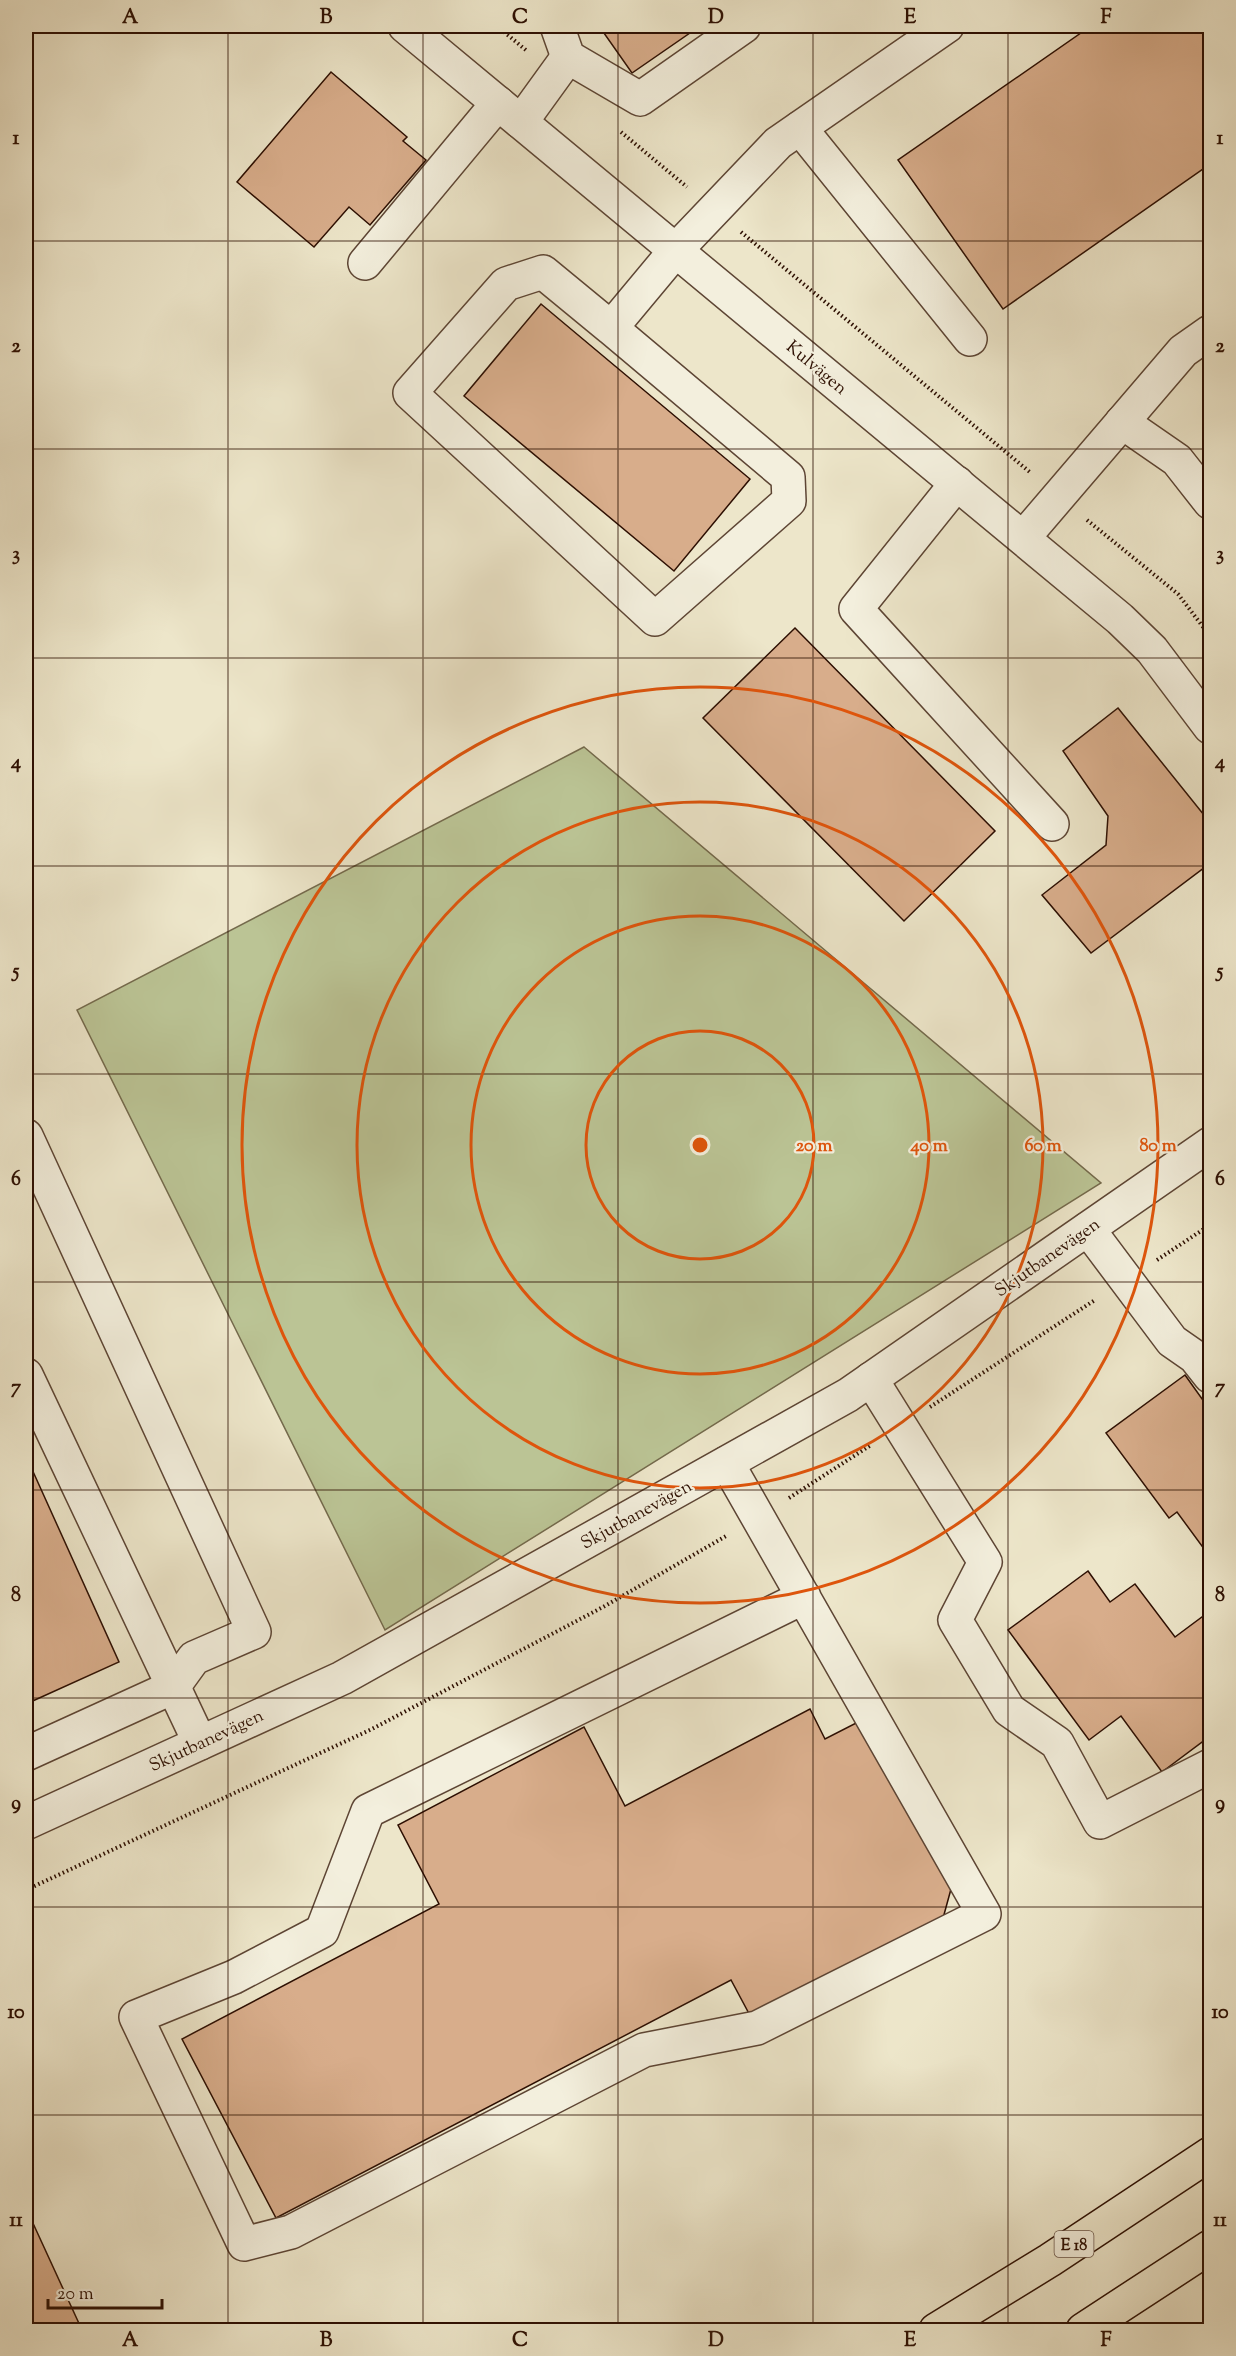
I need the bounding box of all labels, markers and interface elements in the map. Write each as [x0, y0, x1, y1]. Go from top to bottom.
text: A [122, 4, 139, 33]
text: B [320, 4, 333, 33]
text: C [512, 4, 528, 33]
text: D [708, 4, 724, 33]
text: E [904, 4, 917, 33]
text: F [1100, 4, 1112, 33]
text: 1 [13, 125, 20, 154]
text: 1 [1217, 125, 1224, 154]
text: 2 [11, 333, 21, 362]
text: 2 [1215, 333, 1225, 362]
street label: Kulvägen [779, 335, 852, 402]
text: 3 [12, 541, 20, 570]
text: 3 [1216, 541, 1224, 570]
text: 4 [10, 749, 21, 778]
text: 4 [1214, 749, 1225, 778]
text: 5 [11, 958, 20, 987]
text: 5 [1215, 958, 1224, 987]
text: 20 m [796, 1134, 832, 1160]
text: 40 m [909, 1134, 948, 1160]
text: 60 m [1024, 1134, 1062, 1160]
text: 80 m [1139, 1134, 1177, 1160]
centre of rings [690, 1135, 710, 1155]
text: 6 [11, 1166, 21, 1195]
text: 6 [1215, 1166, 1225, 1195]
street label: Skjutbanevägen [990, 1212, 1107, 1305]
text: 7 [11, 1374, 22, 1403]
text: 7 [1215, 1374, 1226, 1403]
street label: Skjutbanevägen [577, 1474, 698, 1557]
text: 8 [11, 1582, 21, 1611]
text: 8 [1215, 1582, 1225, 1611]
street label: Skjutbanevägen [145, 1704, 269, 1780]
text: 9 [11, 1790, 21, 1819]
text: 9 [1215, 1790, 1225, 1819]
text: 10 [7, 1999, 25, 2028]
text: 10 [1211, 1999, 1229, 2028]
text: 11 [9, 2207, 23, 2236]
text: 11 [1213, 2207, 1227, 2236]
road number: E 18 [1054, 2231, 1094, 2257]
scale bar [48, 2272, 162, 2310]
text: 20 m [57, 2282, 94, 2308]
text: A [122, 2327, 139, 2356]
text: B [320, 2327, 333, 2356]
text: C [512, 2327, 528, 2356]
text: D [708, 2327, 724, 2356]
text: E [904, 2327, 917, 2356]
text: F [1100, 2327, 1112, 2356]

